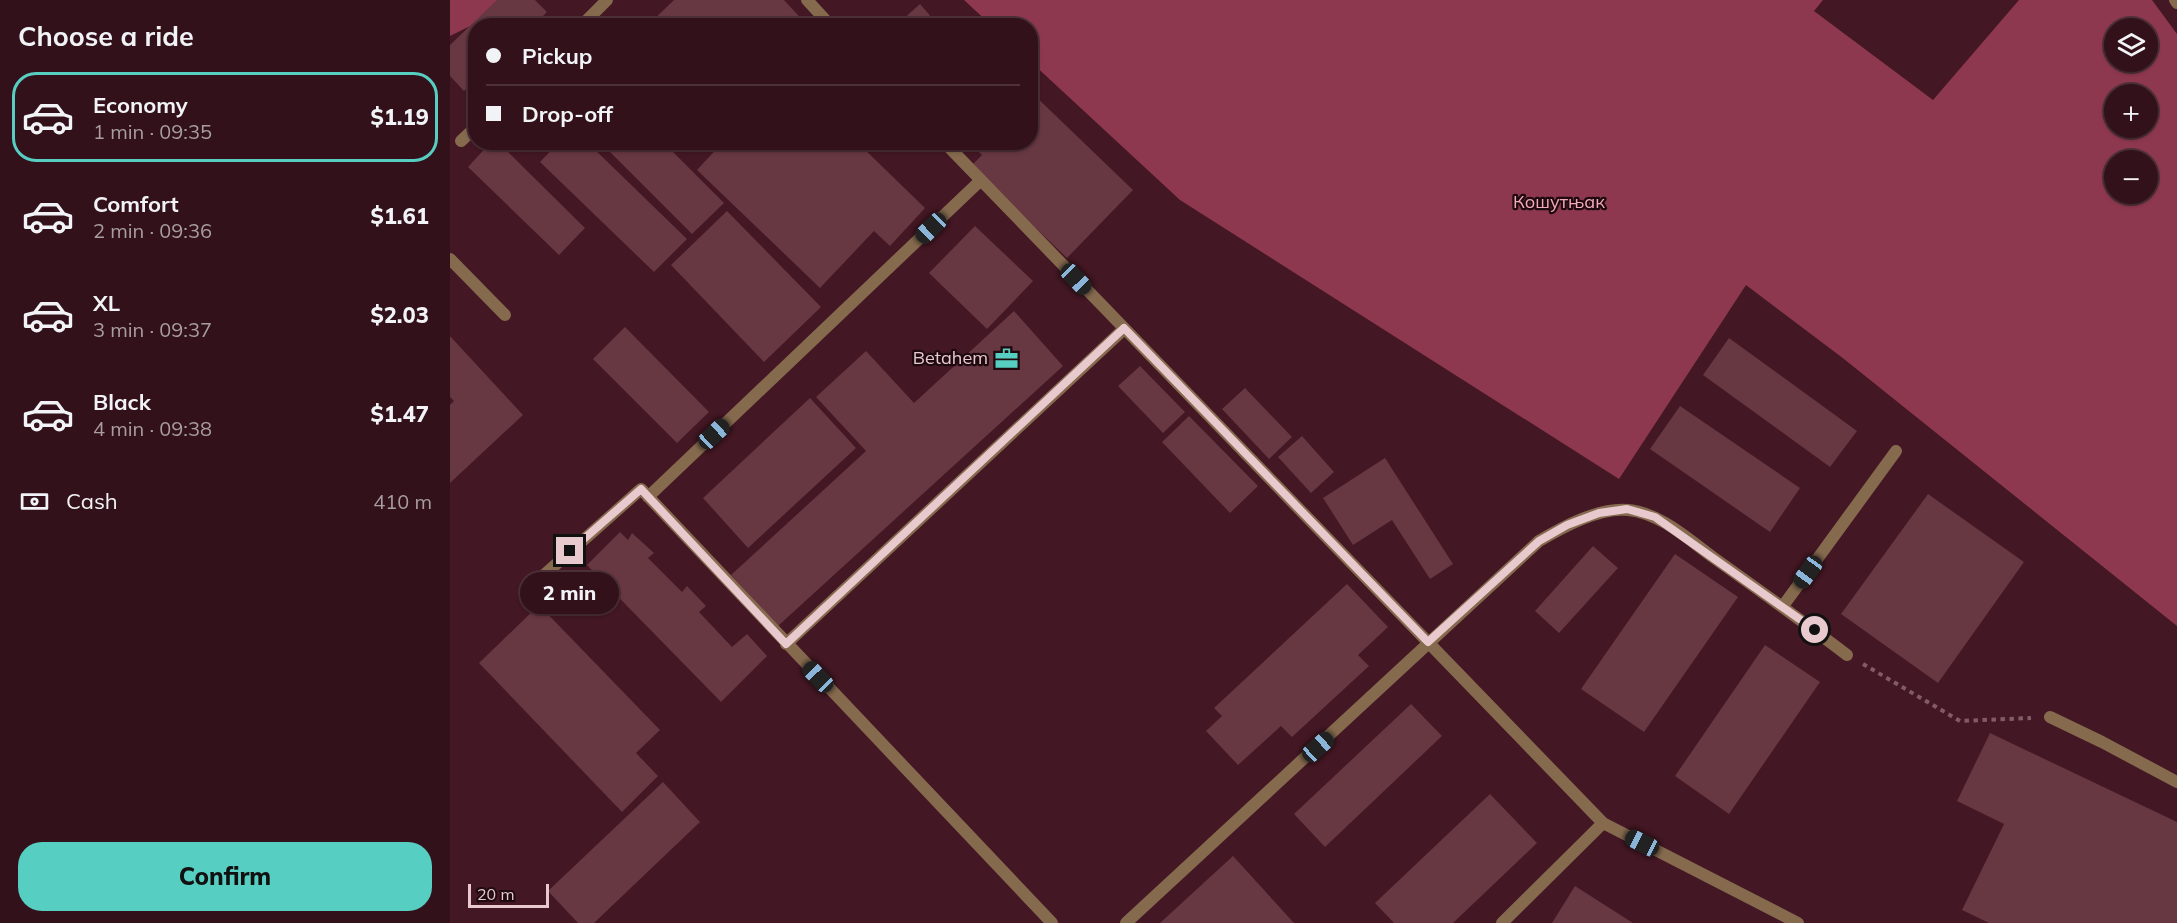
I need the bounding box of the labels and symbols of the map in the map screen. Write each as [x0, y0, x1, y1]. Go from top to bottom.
park label: Кошутњак [1513, 190, 1605, 213]
car [912, 209, 950, 247]
car [1057, 260, 1095, 298]
office icon: Betahem [993, 345, 1019, 371]
place label: Betahem [913, 346, 988, 369]
car [695, 415, 733, 453]
route end [556, 537, 583, 564]
car [1790, 552, 1826, 592]
callout: 2 min [520, 572, 620, 614]
route start [1801, 616, 1828, 643]
car [799, 658, 837, 696]
car [1299, 728, 1337, 766]
car [1622, 827, 1662, 859]
scale bar [468, 881, 549, 908]

